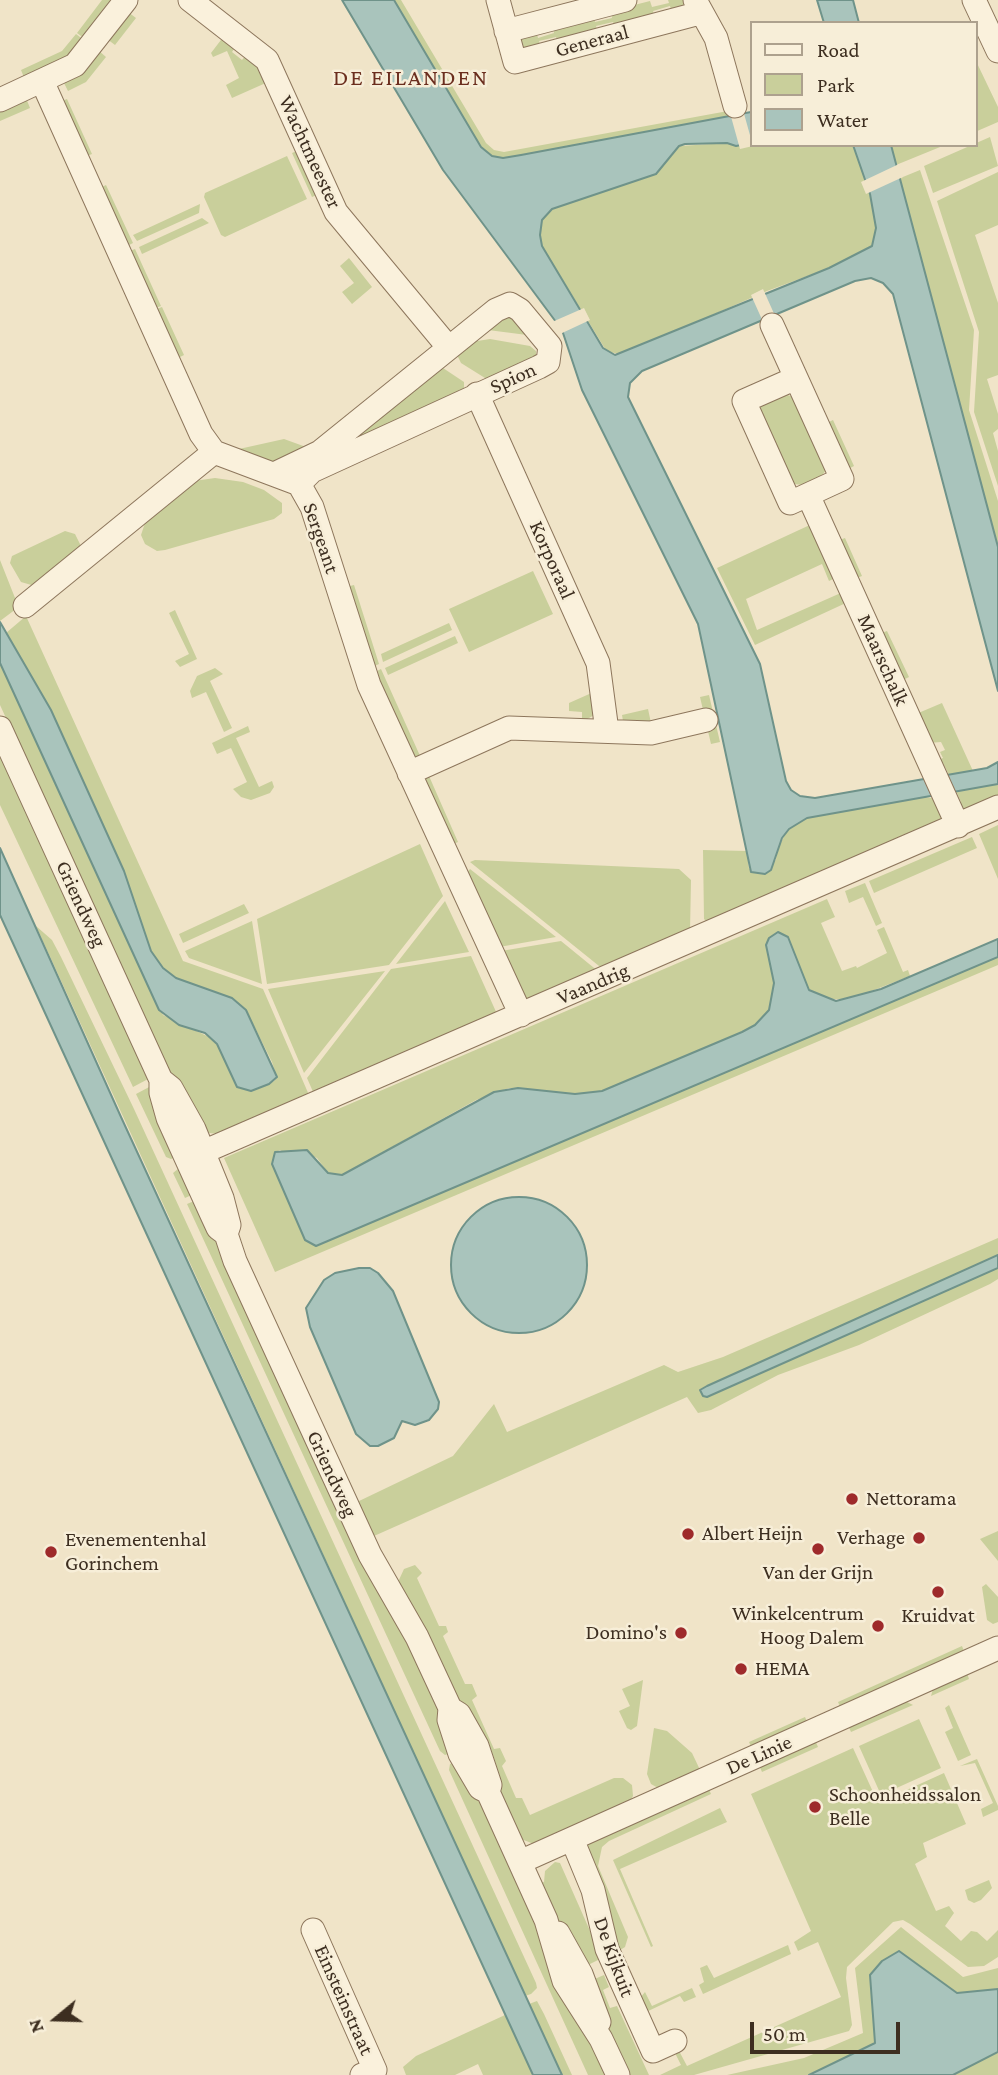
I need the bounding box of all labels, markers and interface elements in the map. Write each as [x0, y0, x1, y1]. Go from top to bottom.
street label: Generaal [552, 19, 632, 63]
legend [750, 21, 977, 147]
text: Road [817, 38, 860, 62]
district label: DE EILANDEN [334, 64, 488, 92]
text: Park [817, 73, 854, 97]
street label: Wachtmeester [273, 91, 347, 213]
text: Water [817, 108, 869, 132]
street label: Spion [486, 357, 540, 399]
street label: Sergeant [297, 499, 345, 577]
street label: Korporaal [524, 517, 580, 603]
street label: Maarschalk [852, 610, 914, 710]
street label: Griendweg [50, 857, 112, 951]
street label: Vaandrig [553, 958, 633, 1010]
street label: Griendweg [301, 1427, 363, 1521]
place label: Nettorama [866, 1486, 956, 1512]
marker: Nettorama [844, 1491, 860, 1507]
place label: Albert Heijn [702, 1521, 803, 1547]
place label: Verhage [837, 1525, 905, 1551]
marker: Albert Heijn [680, 1526, 696, 1542]
place label: Evenementenhal Gorinchem [65, 1527, 206, 1577]
marker: Verhage [911, 1530, 927, 1546]
marker: Van der Grijn [810, 1541, 826, 1557]
marker: Evenementenhal Gorinchem [43, 1544, 59, 1560]
place label: Van der Grijn [763, 1560, 873, 1586]
marker: Kruidvat [930, 1584, 946, 1600]
place label: Winkelcentrum Hoog Dalem [732, 1601, 864, 1651]
place label: Kruidvat [901, 1603, 975, 1629]
marker: Winkelcentrum Hoog Dalem [870, 1618, 886, 1634]
place label: Domino's [585, 1620, 667, 1646]
marker: Domino's [673, 1625, 689, 1641]
place label: HEMA [755, 1656, 810, 1682]
marker: HEMA [733, 1661, 749, 1677]
street label: De Linie [722, 1729, 796, 1781]
place label: Schoonheidssalon Belle [829, 1782, 981, 1832]
marker: Schoonheidssalon Belle [807, 1799, 823, 1815]
street label: De Kijkuit [588, 1914, 640, 2000]
street label: Einsteinstraat [309, 1941, 379, 2059]
north arrow [21, 1984, 91, 2054]
scale bar [753, 2008, 904, 2052]
text: N [24, 2016, 48, 2036]
text: 50 m [763, 2022, 806, 2046]

